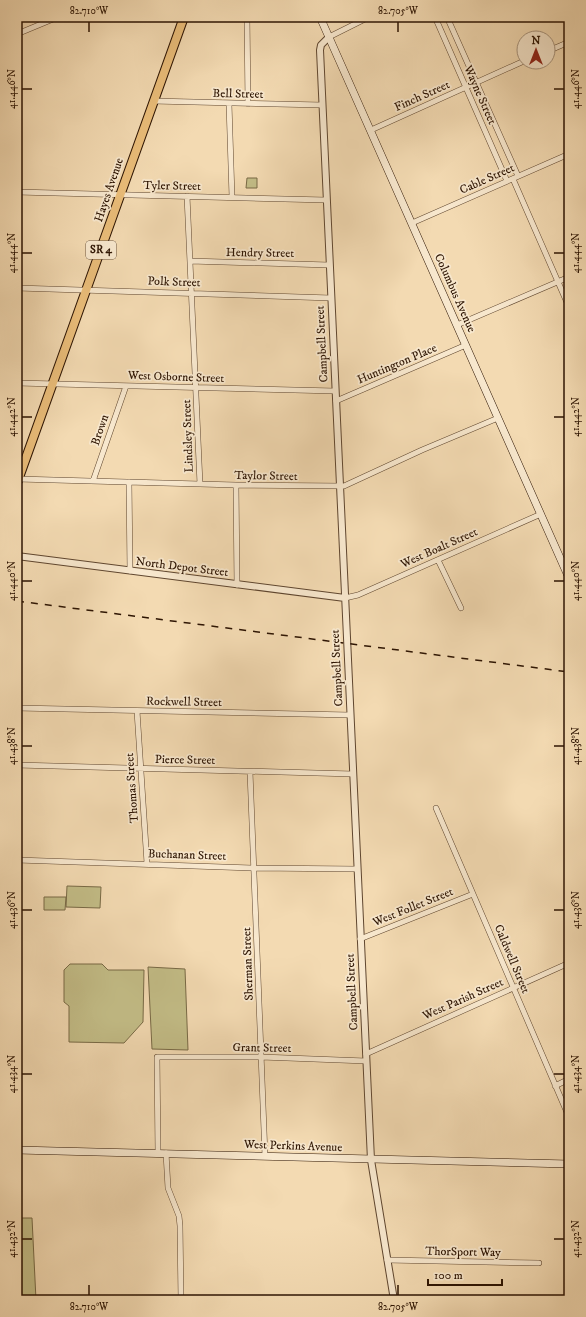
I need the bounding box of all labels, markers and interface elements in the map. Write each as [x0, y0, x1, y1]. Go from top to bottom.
text: 82.710°W [70, 5, 109, 17]
text: 82.705°W [378, 5, 419, 17]
north arrow [516, 30, 556, 70]
text: N [531, 34, 541, 48]
street label: Wayne Street [460, 62, 500, 127]
text: 41.446°N [6, 69, 18, 109]
text: 41.446°N [570, 69, 582, 109]
street label: Finch Street [392, 77, 452, 115]
street label: Bell Street [213, 86, 264, 102]
street label: Hayes Avenue [91, 156, 127, 224]
street label: Cable Street [457, 160, 517, 198]
street label: Tyler Street [143, 178, 201, 194]
text: 41.444°N [6, 233, 18, 273]
text: 41.444°N [570, 233, 582, 273]
road number: SR 4 [86, 241, 116, 259]
street label: Hendry Street [226, 245, 294, 261]
street label: Columbus Avenue [431, 251, 479, 335]
street label: Polk Street [147, 274, 201, 290]
street label: Campbell Street [312, 305, 332, 383]
street label: Huntington Place [355, 340, 439, 388]
street label: West Osborne Street [127, 368, 225, 386]
text: 41.442°N [6, 397, 18, 437]
text: 41.442°N [570, 397, 582, 437]
street label: Lindsley Street [179, 399, 197, 473]
street label: Brown [88, 412, 112, 447]
street label: Taylor Street [234, 468, 298, 484]
street label: West Boalt Street [397, 524, 480, 572]
street label: North Depot Street [135, 554, 229, 580]
text: 41.440°N [6, 561, 18, 601]
text: 41.440°N [570, 561, 582, 601]
street label: Campbell Street [327, 629, 347, 707]
street label: Rockwell Street [146, 694, 222, 710]
text: 41.438°N [6, 727, 18, 765]
text: 41.438°N [570, 727, 582, 765]
street label: Thomas Street [122, 752, 142, 824]
street label: Pierce Street [155, 752, 216, 768]
street label: Buchanan Street [147, 846, 227, 864]
street label: West Follet Street [370, 884, 456, 930]
text: 41.436°N [6, 891, 18, 929]
text: 41.436°N [570, 891, 582, 929]
street label: Caldwell Street [491, 922, 533, 996]
street label: Sherman Street [239, 927, 257, 1001]
street label: Campbell Street [342, 953, 362, 1031]
street label: West Parish Street [419, 974, 506, 1024]
street label: Grant Street [232, 1040, 292, 1056]
text: 41.434°N [6, 1055, 18, 1093]
text: 41.434°N [570, 1055, 582, 1093]
street label: West Perkins Avenue [243, 1137, 342, 1155]
text: 41.432°N [6, 1220, 18, 1258]
text: 41.432°N [570, 1220, 582, 1258]
street label: ThorSport Way [425, 1244, 501, 1260]
scale bar [428, 1261, 502, 1287]
text: 100 m [434, 1268, 463, 1283]
text: 82.710°W [70, 1301, 109, 1313]
text: 82.705°W [378, 1301, 419, 1313]

